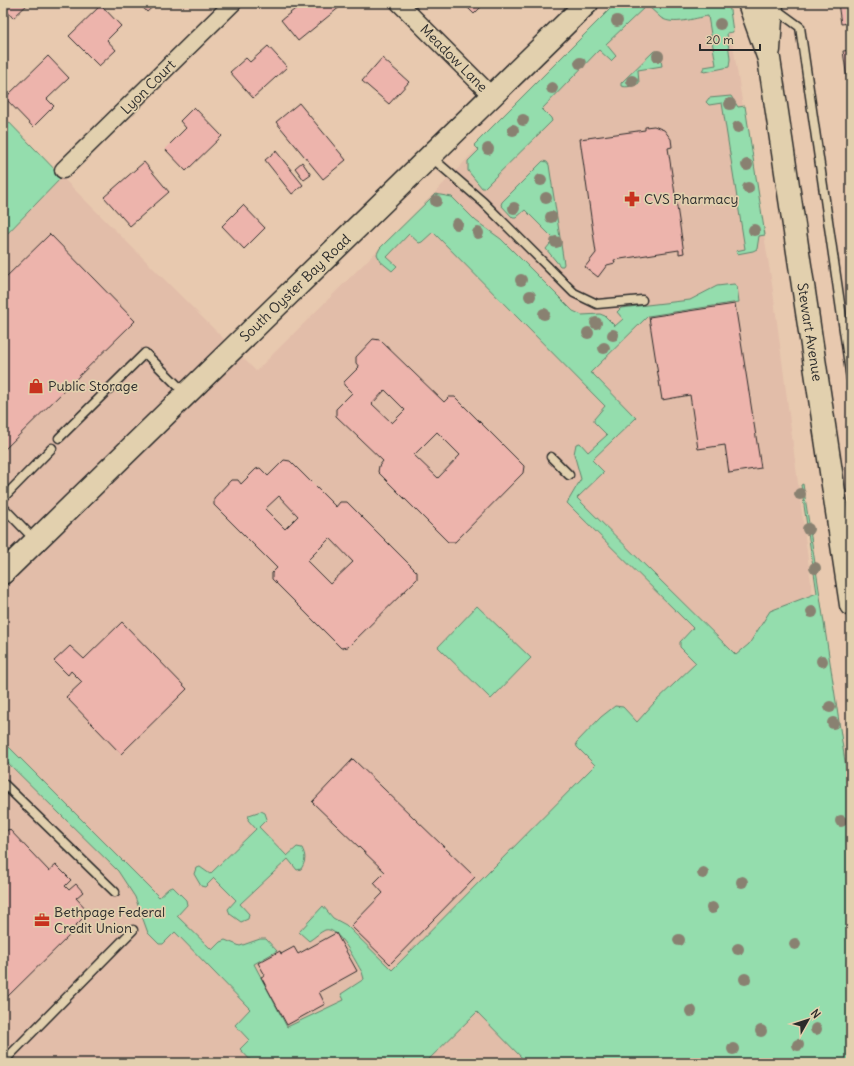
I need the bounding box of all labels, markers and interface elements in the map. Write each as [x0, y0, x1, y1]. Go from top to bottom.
street label: Meadow Lane [416, 20, 492, 96]
scale bar [700, 26, 760, 52]
text: 20 m [706, 32, 734, 47]
street label: Lyon Court [117, 56, 179, 118]
pharmacy icon: CVS Pharmacy [623, 190, 641, 208]
place label: CVS Pharmacy [644, 190, 739, 208]
street label: South Oyster Bay Road [236, 230, 354, 346]
street label: Stewart Avenue [793, 282, 827, 382]
shop icon: Public Storage [27, 377, 45, 395]
place label: Public Storage [48, 377, 138, 395]
place label: Bethpage Federal Credit Union [54, 903, 165, 937]
office icon: Bethpage Federal Credit Union [33, 911, 51, 929]
north arrow [788, 1000, 828, 1040]
text: N [808, 1006, 824, 1021]

